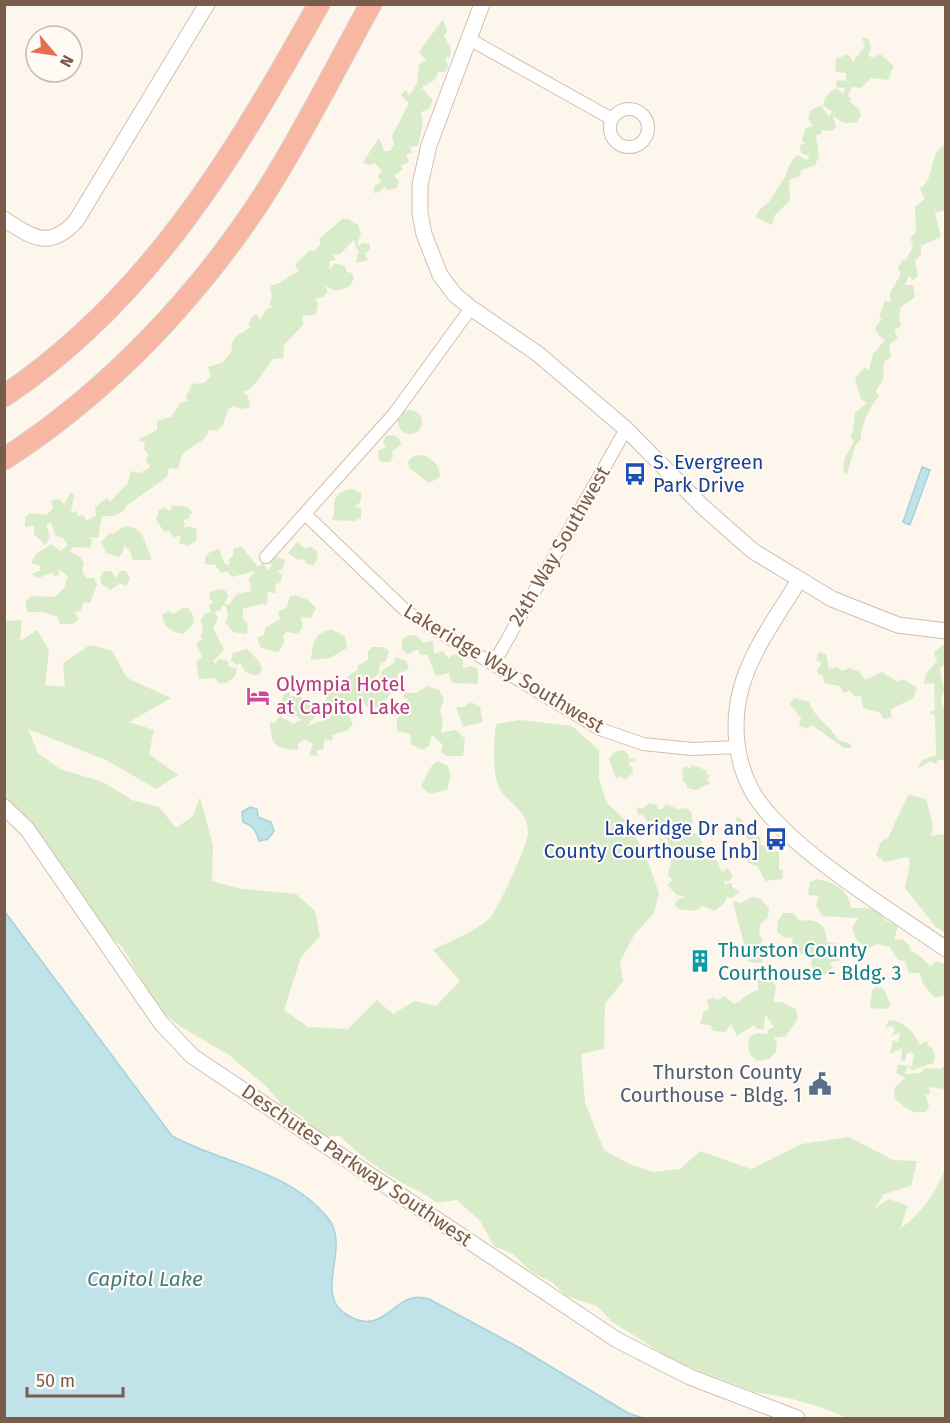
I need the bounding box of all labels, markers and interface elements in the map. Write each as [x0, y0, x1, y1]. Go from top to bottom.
north arrow [24, 24, 84, 84]
text: N [56, 52, 78, 70]
place label: S. Evergreen Park Drive [653, 450, 763, 497]
street label: 24th Way Southwest [503, 461, 615, 630]
bus stop icon: S. Evergreen Park Drive [622, 461, 648, 487]
street label: Lakeridge Way Southwest [399, 599, 609, 738]
place label: Olympia Hotel at Capitol Lake [276, 672, 410, 719]
hotel icon: Olympia Hotel at Capitol Lake [245, 683, 271, 709]
place label: Lakeridge Dr and County Courthouse [nb] [544, 816, 758, 863]
bus stop icon: Lakeridge Dr and County Courthouse [nb] [763, 826, 789, 852]
place label: Thurston County Courthouse - Bldg. 3 [718, 938, 901, 985]
building icon: Thurston County Courthouse - Bldg. 3 [687, 948, 713, 974]
place label: Thurston County Courthouse - Bldg. 1 [620, 1060, 802, 1107]
public building icon: Thurston County Courthouse - Bldg. 1 [807, 1071, 833, 1097]
street label: Deschutes Parkway Southwest [237, 1079, 477, 1252]
water label: Capitol Lake [87, 1266, 203, 1292]
scale bar [27, 1360, 123, 1398]
text: 50 m [36, 1370, 75, 1392]

